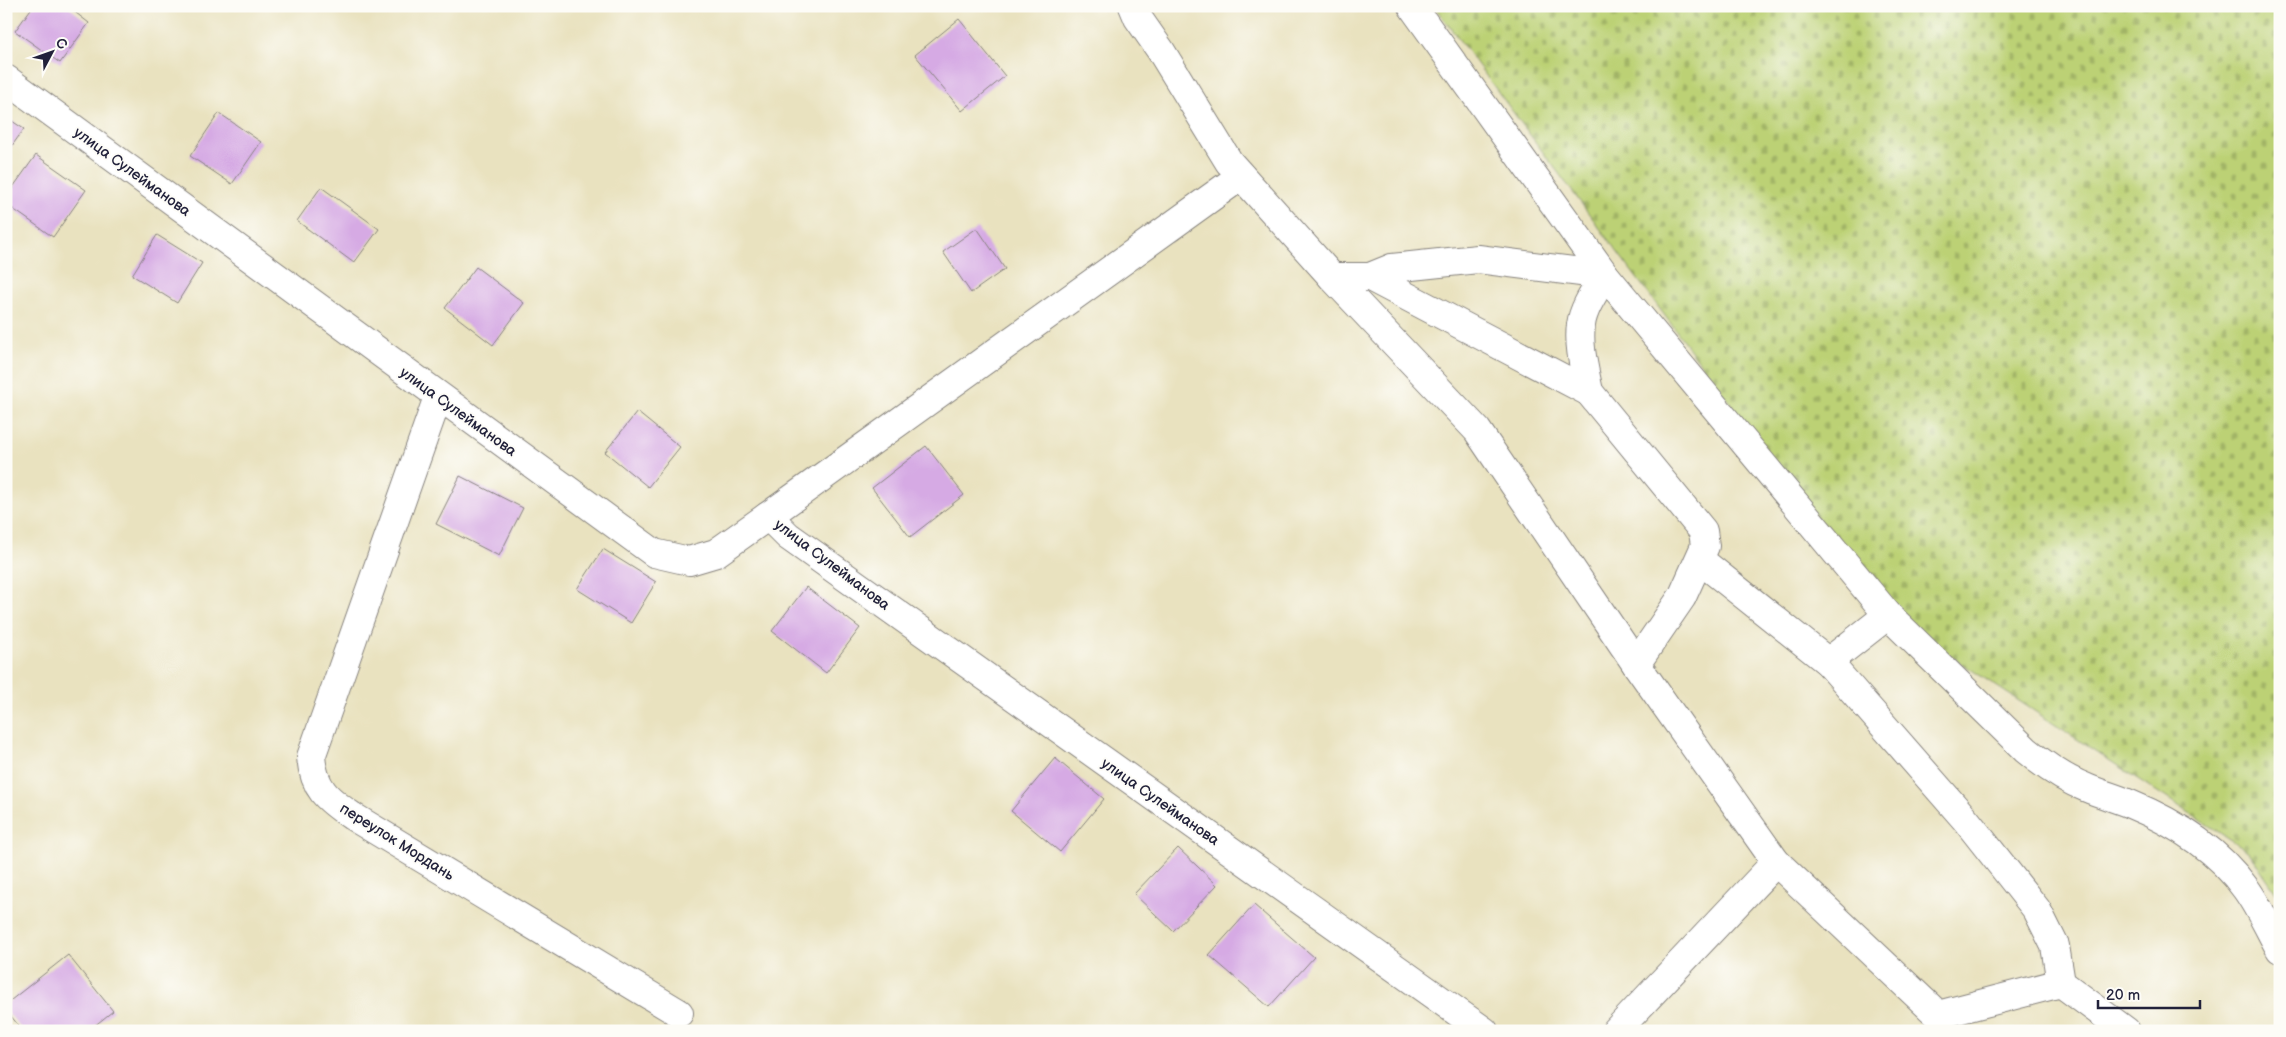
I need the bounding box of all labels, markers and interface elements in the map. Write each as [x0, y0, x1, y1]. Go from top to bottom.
north arrow [28, 28, 78, 78]
text: С [52, 35, 71, 53]
street label: улица Сулейманова [70, 123, 194, 221]
street label: улица Сулейманова [396, 363, 520, 461]
street label: улица Сулейманова [770, 515, 894, 615]
street label: улица Сулейманова [1097, 754, 1223, 850]
street label: переулок Мордань [336, 799, 458, 885]
scale bar [2098, 977, 2201, 1009]
text: 20 m [2106, 986, 2140, 1005]

